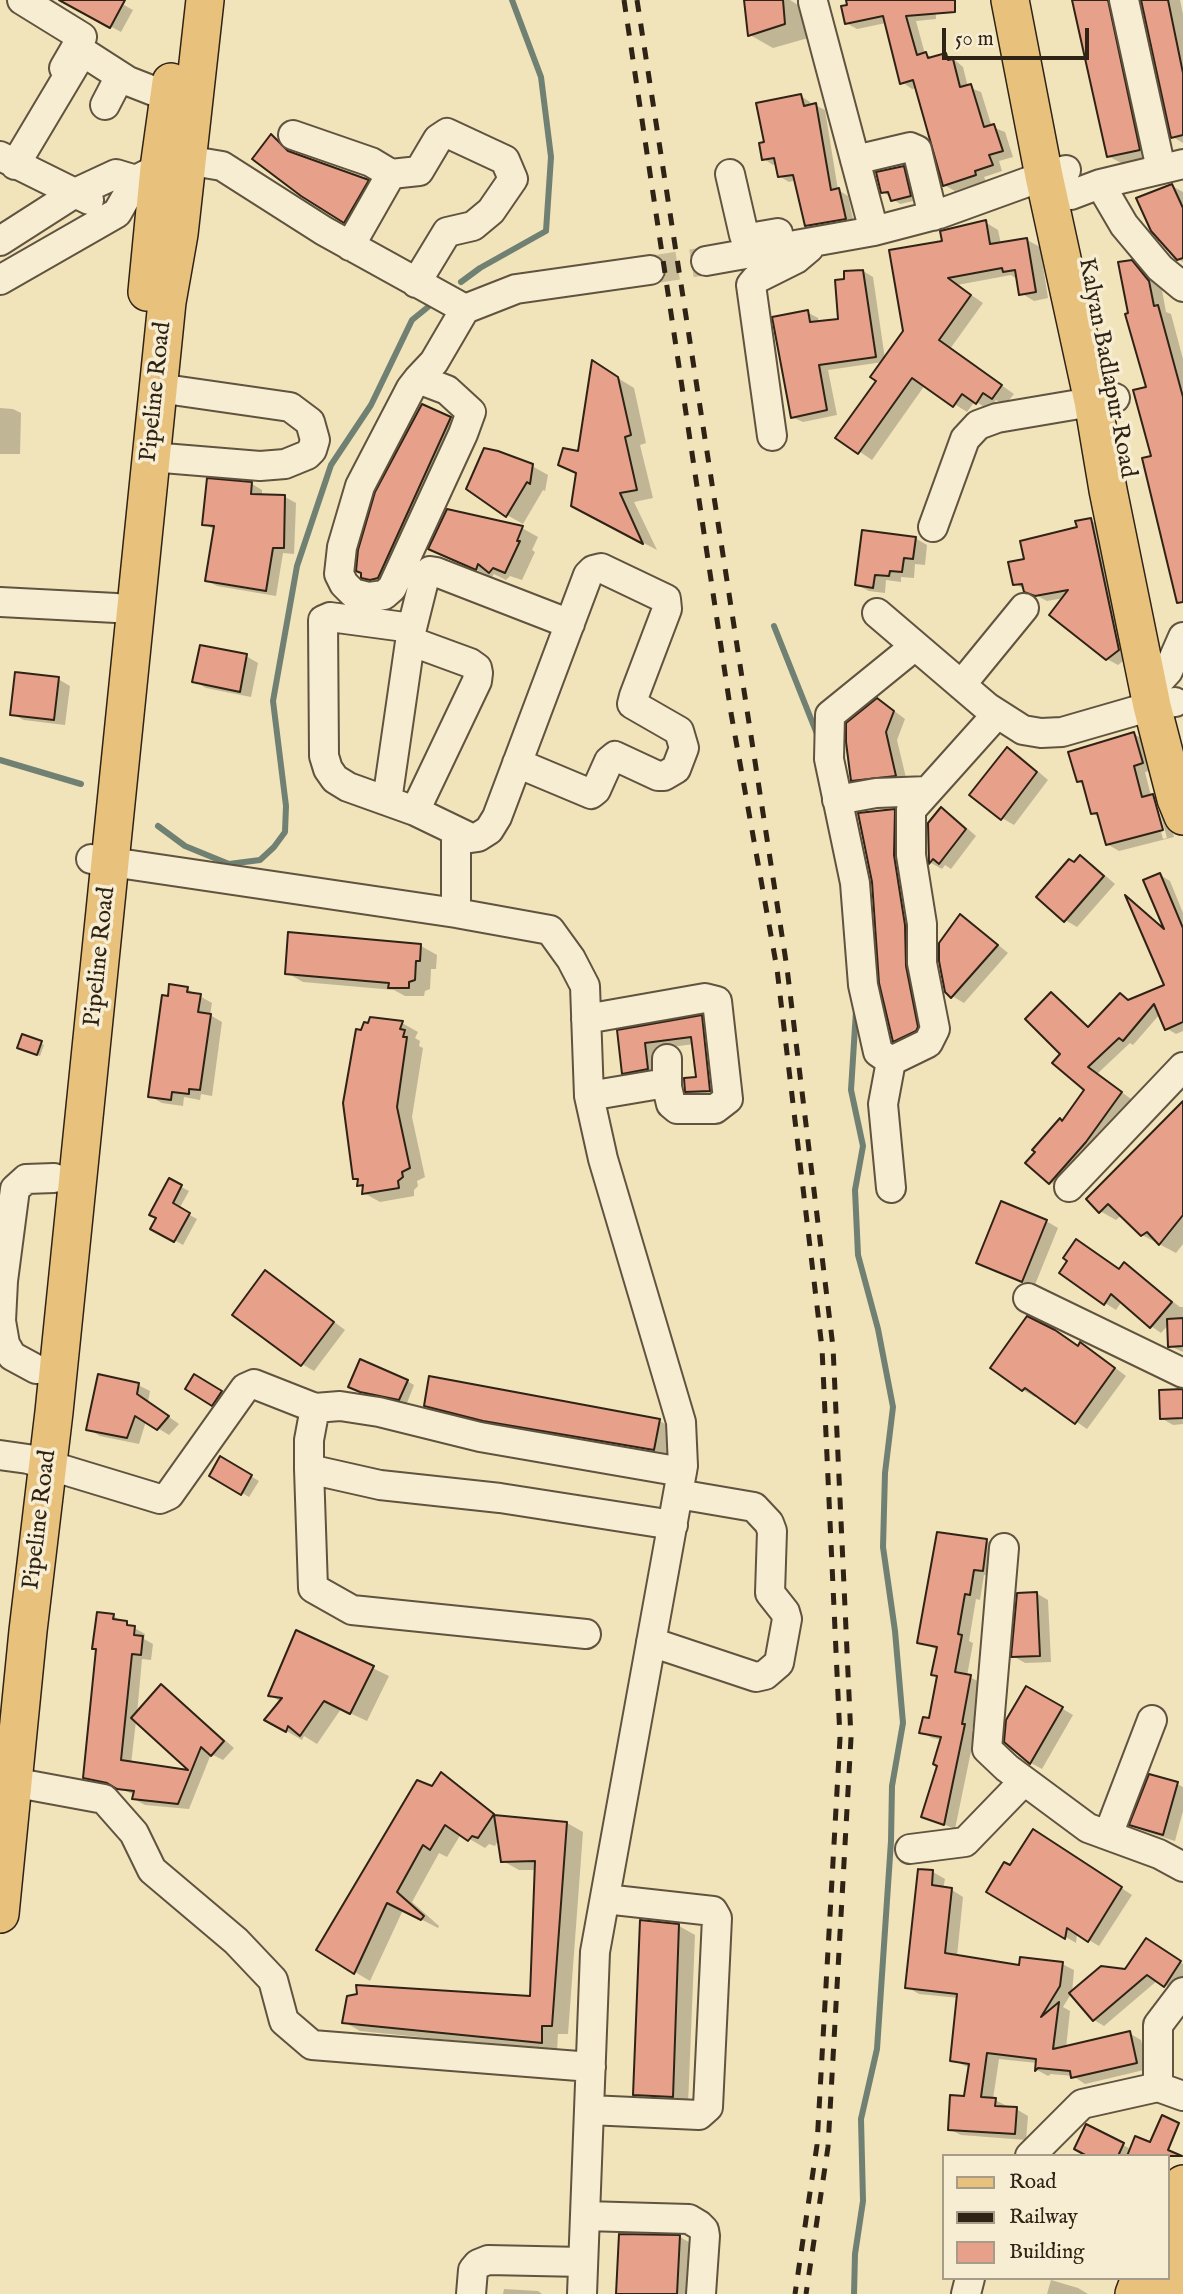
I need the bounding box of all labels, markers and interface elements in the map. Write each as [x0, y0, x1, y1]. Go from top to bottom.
scale bar [945, 14, 1092, 58]
text: 50 m [955, 26, 994, 53]
street label: Kalyan Badlapur Road [1071, 255, 1141, 481]
street label: Pipeline Road [135, 321, 179, 463]
street label: Pipeline Road [79, 886, 123, 1028]
street label: Pipeline Road [18, 1449, 64, 1591]
legend [942, 2154, 1169, 2280]
text: Road [1009, 2169, 1056, 2196]
text: Railway [1009, 2204, 1078, 2231]
text: Building [1009, 2239, 1084, 2266]

